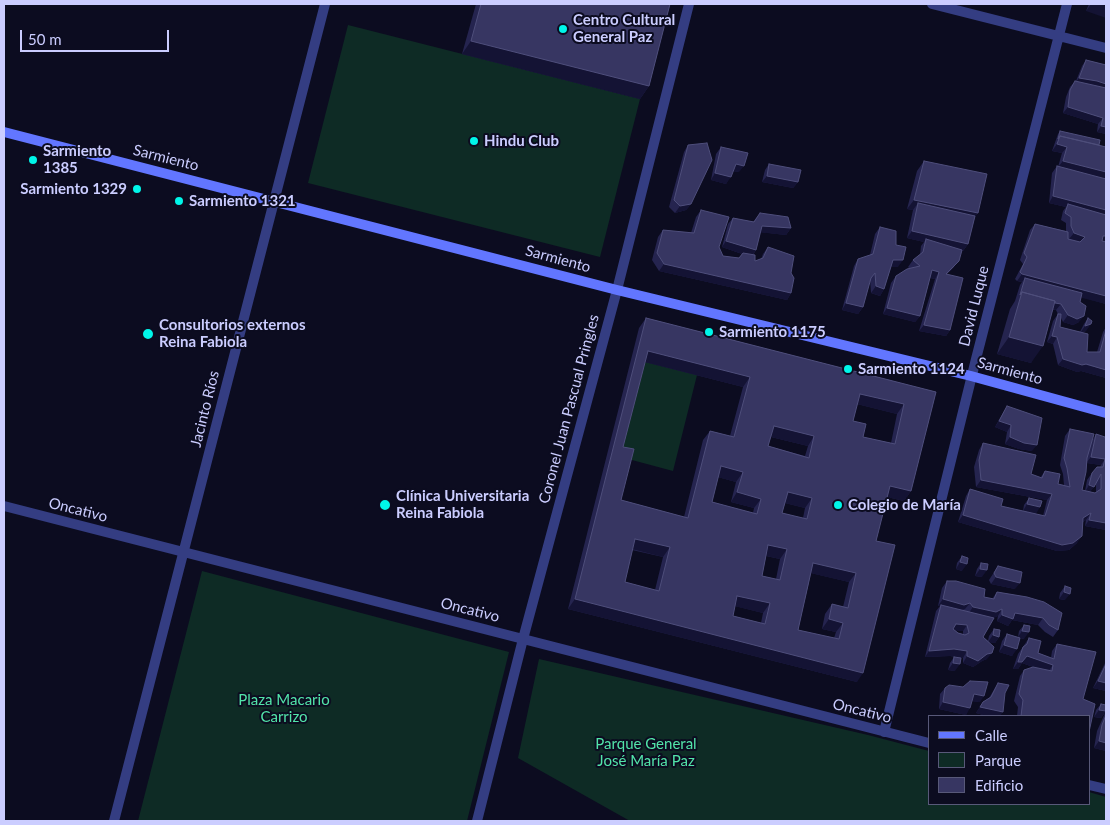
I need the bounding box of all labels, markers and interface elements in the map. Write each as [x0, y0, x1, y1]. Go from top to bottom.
place label: Centro Cultural General Paz [573, 11, 675, 46]
scale bar [22, 20, 171, 52]
marker: Centro Cultural General Paz [557, 23, 569, 35]
text: 50 m [28, 30, 62, 48]
place label: Hindu Club [484, 132, 559, 150]
marker: Hindu Club [468, 135, 480, 147]
street label: Sarmiento [131, 141, 201, 175]
place label: Sarmiento 1385 [43, 142, 111, 177]
marker: Sarmiento 1385 [27, 154, 39, 166]
place label: Sarmiento 1329 [20, 180, 127, 198]
marker: Sarmiento 1329 [131, 183, 143, 195]
place label: Sarmiento 1321 [189, 192, 296, 210]
marker: Sarmiento 1321 [173, 195, 185, 207]
street label: Sarmiento [523, 242, 593, 276]
street label: David Luque [955, 264, 993, 348]
street label: Coronel Juan Pascual Pringles [535, 313, 603, 505]
place label: Consultorios externos Reina Fabiola [159, 316, 306, 351]
place label: Sarmiento 1175 [719, 323, 826, 341]
marker: Sarmiento 1175 [703, 326, 715, 338]
marker: Consultorios externos Reina Fabiola [141, 327, 155, 341]
street label: Sarmiento [975, 354, 1045, 388]
place label: Sarmiento 1124 [858, 360, 965, 378]
marker: Sarmiento 1124 [842, 363, 854, 375]
street label: Jacinto Ríos [187, 369, 223, 449]
place label: Clínica Universitaria Reina Fabiola [396, 487, 529, 522]
street label: Oncativo [47, 494, 109, 526]
place label: Colegio de María [848, 496, 961, 514]
marker: Clínica Universitaria Reina Fabiola [378, 498, 392, 512]
marker: Colegio de María [832, 499, 844, 511]
street label: Oncativo [439, 594, 501, 626]
park label: Plaza Macario Carrizo [238, 691, 330, 726]
street label: Oncativo [831, 695, 893, 727]
legend [928, 715, 1090, 805]
text: Calle [975, 726, 1007, 744]
park label: Parque General José María Paz [595, 735, 697, 770]
text: Parque [975, 751, 1021, 769]
text: Edificio [975, 776, 1023, 794]

